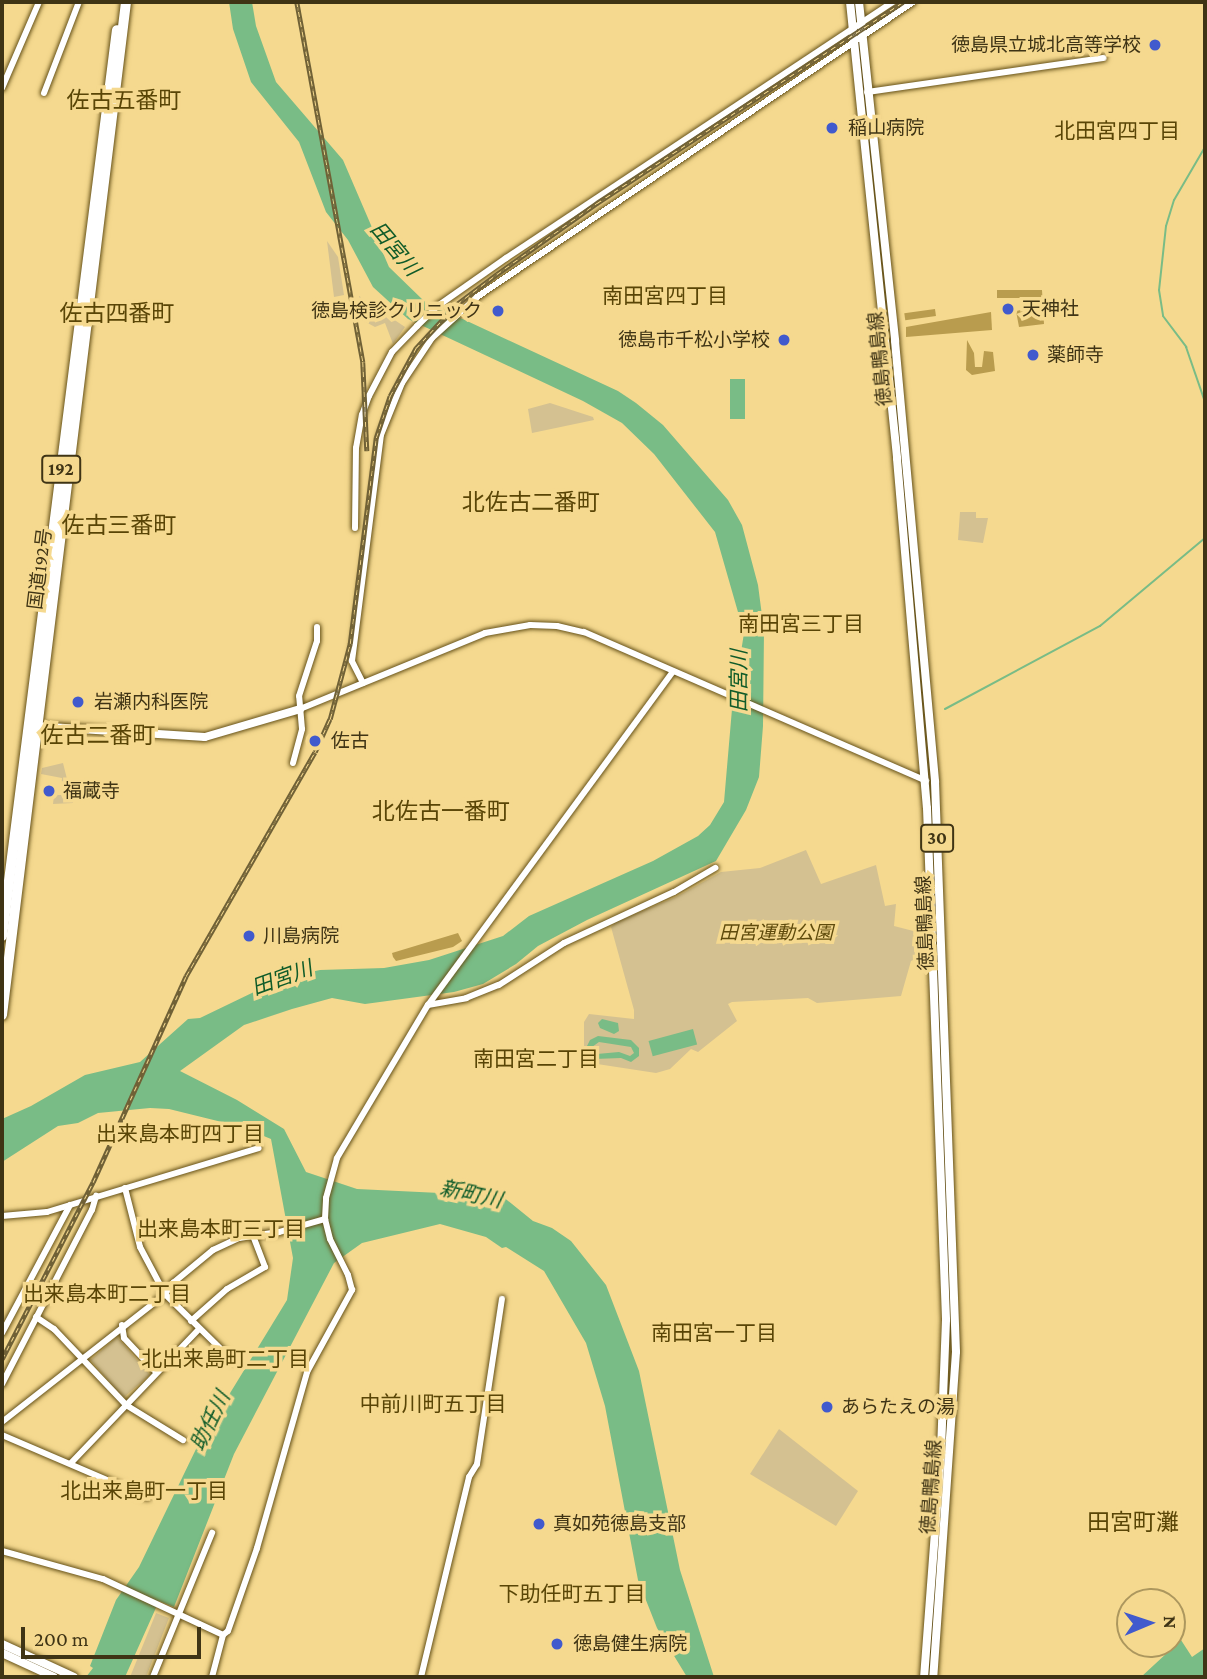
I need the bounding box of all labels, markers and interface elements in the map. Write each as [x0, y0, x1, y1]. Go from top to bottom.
place label: 徳島県立城北高等学校 [951, 34, 1141, 56]
marker: 徳島県立城北高等学校 [1147, 37, 1163, 53]
district label: 佐古五番町 [67, 86, 181, 114]
place label: 稲山病院 [848, 117, 924, 139]
marker: 稲山病院 [822, 118, 842, 138]
district label: 北田宮四丁目 [1054, 118, 1180, 144]
water label: 田宮川 [365, 217, 425, 281]
district label: 南田宮四丁目 [602, 283, 728, 309]
place label: 天神社 [1022, 298, 1079, 320]
district label: 佐古四番町 [60, 299, 174, 327]
place label: 徳島検診クリニック [311, 300, 482, 322]
marker: 徳島検診クリニック [488, 301, 508, 321]
marker: 天神社 [1000, 301, 1016, 317]
street label: 徳島鴨島線 [864, 311, 896, 407]
place label: 徳島市千松小学校 [618, 329, 770, 351]
marker: 徳島市千松小学校 [776, 332, 792, 348]
place label: 薬師寺 [1047, 344, 1104, 366]
marker: 薬師寺 [1025, 347, 1041, 363]
road number: 192 [40, 454, 82, 484]
district label: 北佐古二番町 [462, 488, 600, 516]
district label: 佐古三番町 [62, 511, 176, 539]
street label: 国道192号 [24, 527, 56, 611]
district label: 南田宮三丁目 [738, 611, 864, 637]
water label: 田宮川 [726, 650, 752, 712]
place label: 岩瀬内科医院 [94, 691, 208, 713]
marker: 岩瀬内科医院 [68, 692, 88, 712]
district label: 佐古二番町 [41, 721, 155, 749]
place label: 佐古 [331, 730, 369, 752]
marker: 佐古 [305, 731, 325, 751]
place label: 福蔵寺 [63, 780, 120, 802]
marker: 福蔵寺 [41, 783, 57, 799]
district label: 北佐古一番町 [372, 797, 510, 825]
road number: 30 [920, 824, 954, 852]
street label: 徳島鴨島線 [912, 875, 938, 971]
park label: 田宮運動公園 [719, 922, 833, 944]
place label: 川島病院 [263, 925, 339, 947]
marker: 川島病院 [241, 928, 257, 944]
water label: 田宮川 [248, 955, 316, 1001]
district label: 南田宮二丁目 [473, 1046, 599, 1072]
district label: 出来島本町四丁目 [96, 1121, 264, 1147]
water label: 新町川 [438, 1175, 504, 1213]
district label: 出来島本町三丁目 [137, 1216, 305, 1242]
district label: 出来島本町二丁目 [23, 1281, 191, 1307]
district label: 南田宮一丁目 [651, 1320, 777, 1346]
district label: 北出来島町二丁目 [141, 1346, 309, 1372]
water label: 助任川 [185, 1387, 235, 1455]
district label: 中前川町五丁目 [360, 1391, 506, 1417]
place label: あらたえの湯 [841, 1396, 955, 1418]
marker: あらたえの湯 [819, 1399, 835, 1415]
street label: 徳島鴨島線 [916, 1439, 946, 1535]
district label: 北出来島町一丁目 [60, 1478, 228, 1504]
district label: 田宮町灘 [1087, 1508, 1179, 1536]
place label: 真如苑徳島支部 [553, 1513, 686, 1535]
marker: 真如苑徳島支部 [531, 1516, 547, 1532]
district label: 下助任町五丁目 [499, 1581, 645, 1607]
north arrow [1116, 1588, 1186, 1658]
scale bar [24, 1612, 205, 1656]
text: N [1160, 1615, 1181, 1629]
text: 200 m [34, 1627, 89, 1651]
place label: 徳島健生病院 [573, 1633, 687, 1655]
marker: 徳島健生病院 [547, 1634, 567, 1654]

